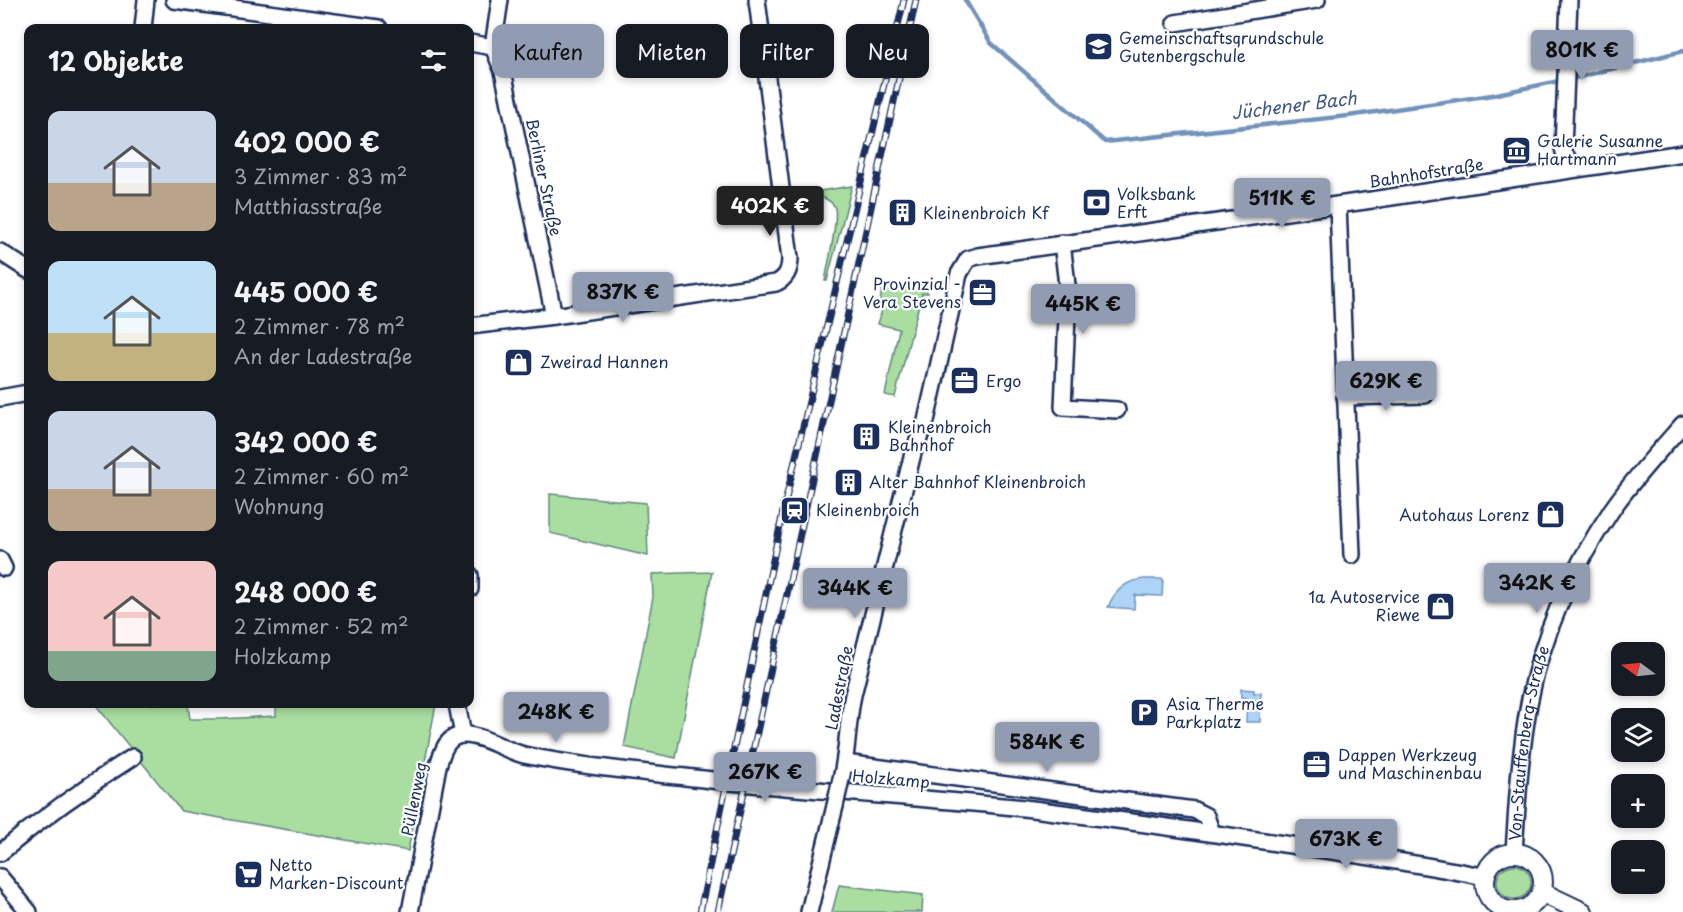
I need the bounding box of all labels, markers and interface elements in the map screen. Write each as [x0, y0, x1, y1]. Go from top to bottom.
chip: Kaufen [492, 24, 604, 78]
chip: Mieten [616, 24, 728, 78]
chip: Filter [740, 24, 834, 78]
chip: Neu [846, 24, 929, 78]
place label: Gemeinschaftsgrundschule Gutenbergschule [1119, 25, 1324, 67]
pin: 801K € [1533, 30, 1631, 81]
school or university icon: Gemeinschaftsgrundschule Gutenbergschule [1082, 31, 1114, 63]
text: 801K € [1545, 34, 1619, 64]
text: 12 Objekte [48, 41, 184, 80]
icon: filters [417, 44, 450, 77]
water label: Jüchener Bach [1230, 83, 1358, 126]
street label: Berliner Straße [521, 116, 569, 238]
text: 402 000 € [234, 122, 380, 161]
place label: Galerie Susanne Hartmann [1537, 128, 1664, 170]
museum icon: Galerie Susanne Hartmann [1500, 134, 1532, 166]
icon: home [96, 135, 168, 207]
street label: Bahnhofstraße [1367, 151, 1485, 193]
text: 3 Zimmer · 83 m² [234, 161, 407, 191]
pin: 511K € [1233, 178, 1331, 229]
place label: Volksbank Erft [1117, 181, 1196, 223]
text: 511K € [1248, 182, 1316, 212]
pin: 402K € [721, 186, 819, 237]
bank icon: Volksbank Erft [1080, 187, 1112, 219]
text: 402K € [731, 190, 809, 220]
text: Matthiasstraße [234, 191, 382, 221]
building icon: Kleinenbroich Kf [886, 197, 918, 229]
place label: Kleinenbroich Kf [923, 200, 1050, 224]
place label: Provinzial - Vera Stevens [863, 271, 961, 313]
text: 445 000 € [234, 272, 378, 311]
pin: 837K € [574, 272, 672, 323]
text: 837K € [586, 276, 660, 306]
office icon: Provinzial - Vera Stevens [966, 277, 998, 309]
pin: 445K € [1034, 284, 1132, 335]
icon: home [96, 285, 168, 357]
text: 445K € [1045, 288, 1121, 318]
text: 2 Zimmer · 78 m² [234, 311, 405, 341]
text: An der Ladestraße [234, 341, 412, 371]
shop icon: Zweirad Hannen [503, 346, 535, 378]
place label: Zweirad Hannen [540, 349, 669, 373]
pin: 629K € [1337, 361, 1435, 412]
office icon: Ergo [949, 365, 981, 397]
text: 629K € [1350, 365, 1422, 395]
place label: Ergo [986, 368, 1021, 392]
place label: Kleinenbroich Bahnhof [888, 414, 991, 456]
building icon: Kleinenbroich Bahnhof [851, 420, 883, 452]
text: 342 000 € [234, 422, 378, 461]
icon: home [96, 435, 168, 507]
text: 2 Zimmer · 60 m² [234, 461, 409, 491]
building icon: Alter Bahnhof Kleinenbroich [832, 466, 864, 498]
place label: Alter Bahnhof Kleinenbroich [869, 469, 1086, 493]
text: Wohnung [234, 491, 324, 521]
station icon: Kleinenbroich [779, 494, 811, 526]
place label: Kleinenbroich [816, 497, 919, 521]
shop icon: Autohaus Lorenz [1534, 499, 1566, 531]
place label: Autohaus Lorenz [1399, 502, 1529, 526]
pin: 342K € [1488, 563, 1586, 614]
text: 342K € [1498, 567, 1576, 597]
pin: 344K € [806, 568, 904, 619]
text: 248 000 € [234, 572, 377, 611]
text: 344K € [817, 572, 893, 602]
place label: 1a Autoservice Riewe [1309, 584, 1420, 626]
icon: home [96, 585, 168, 657]
shop icon: 1a Autoservice Riewe [1425, 590, 1457, 622]
text: 2 Zimmer · 52 m² [234, 611, 408, 641]
text: Holzkamp [234, 641, 331, 671]
street label: Von-Stauffenberg-Straße [1502, 642, 1554, 841]
north arrow [1611, 642, 1665, 696]
map controls [1611, 642, 1665, 894]
street label: Ladestraße [818, 644, 858, 732]
place label: Asia Therme Parkplatz [1166, 691, 1264, 733]
pin: 248K € [507, 692, 605, 743]
text: 248K € [518, 696, 594, 726]
parking icon: Asia Therme Parkplatz [1129, 697, 1161, 729]
button: layers [1611, 708, 1665, 762]
pin: 584K € [998, 722, 1096, 773]
text: 584K € [1009, 726, 1085, 756]
place label: Dappen Werkzeug und Maschinenbau [1338, 742, 1482, 784]
office icon: Dappen Werkzeug und Maschinenbau [1301, 748, 1333, 780]
pin: 267K € [716, 752, 814, 803]
text: 267K € [728, 756, 802, 786]
street label: Püllenweg [394, 760, 432, 838]
street label: Holzkamp [851, 763, 931, 793]
button: + [1611, 774, 1665, 828]
pin: 673K € [1297, 819, 1395, 870]
text: 673K € [1309, 823, 1383, 853]
button: − [1611, 840, 1665, 894]
place label: Netto Marken-Discount [269, 852, 404, 894]
supermarket icon: Netto Marken-Discount [232, 858, 264, 890]

